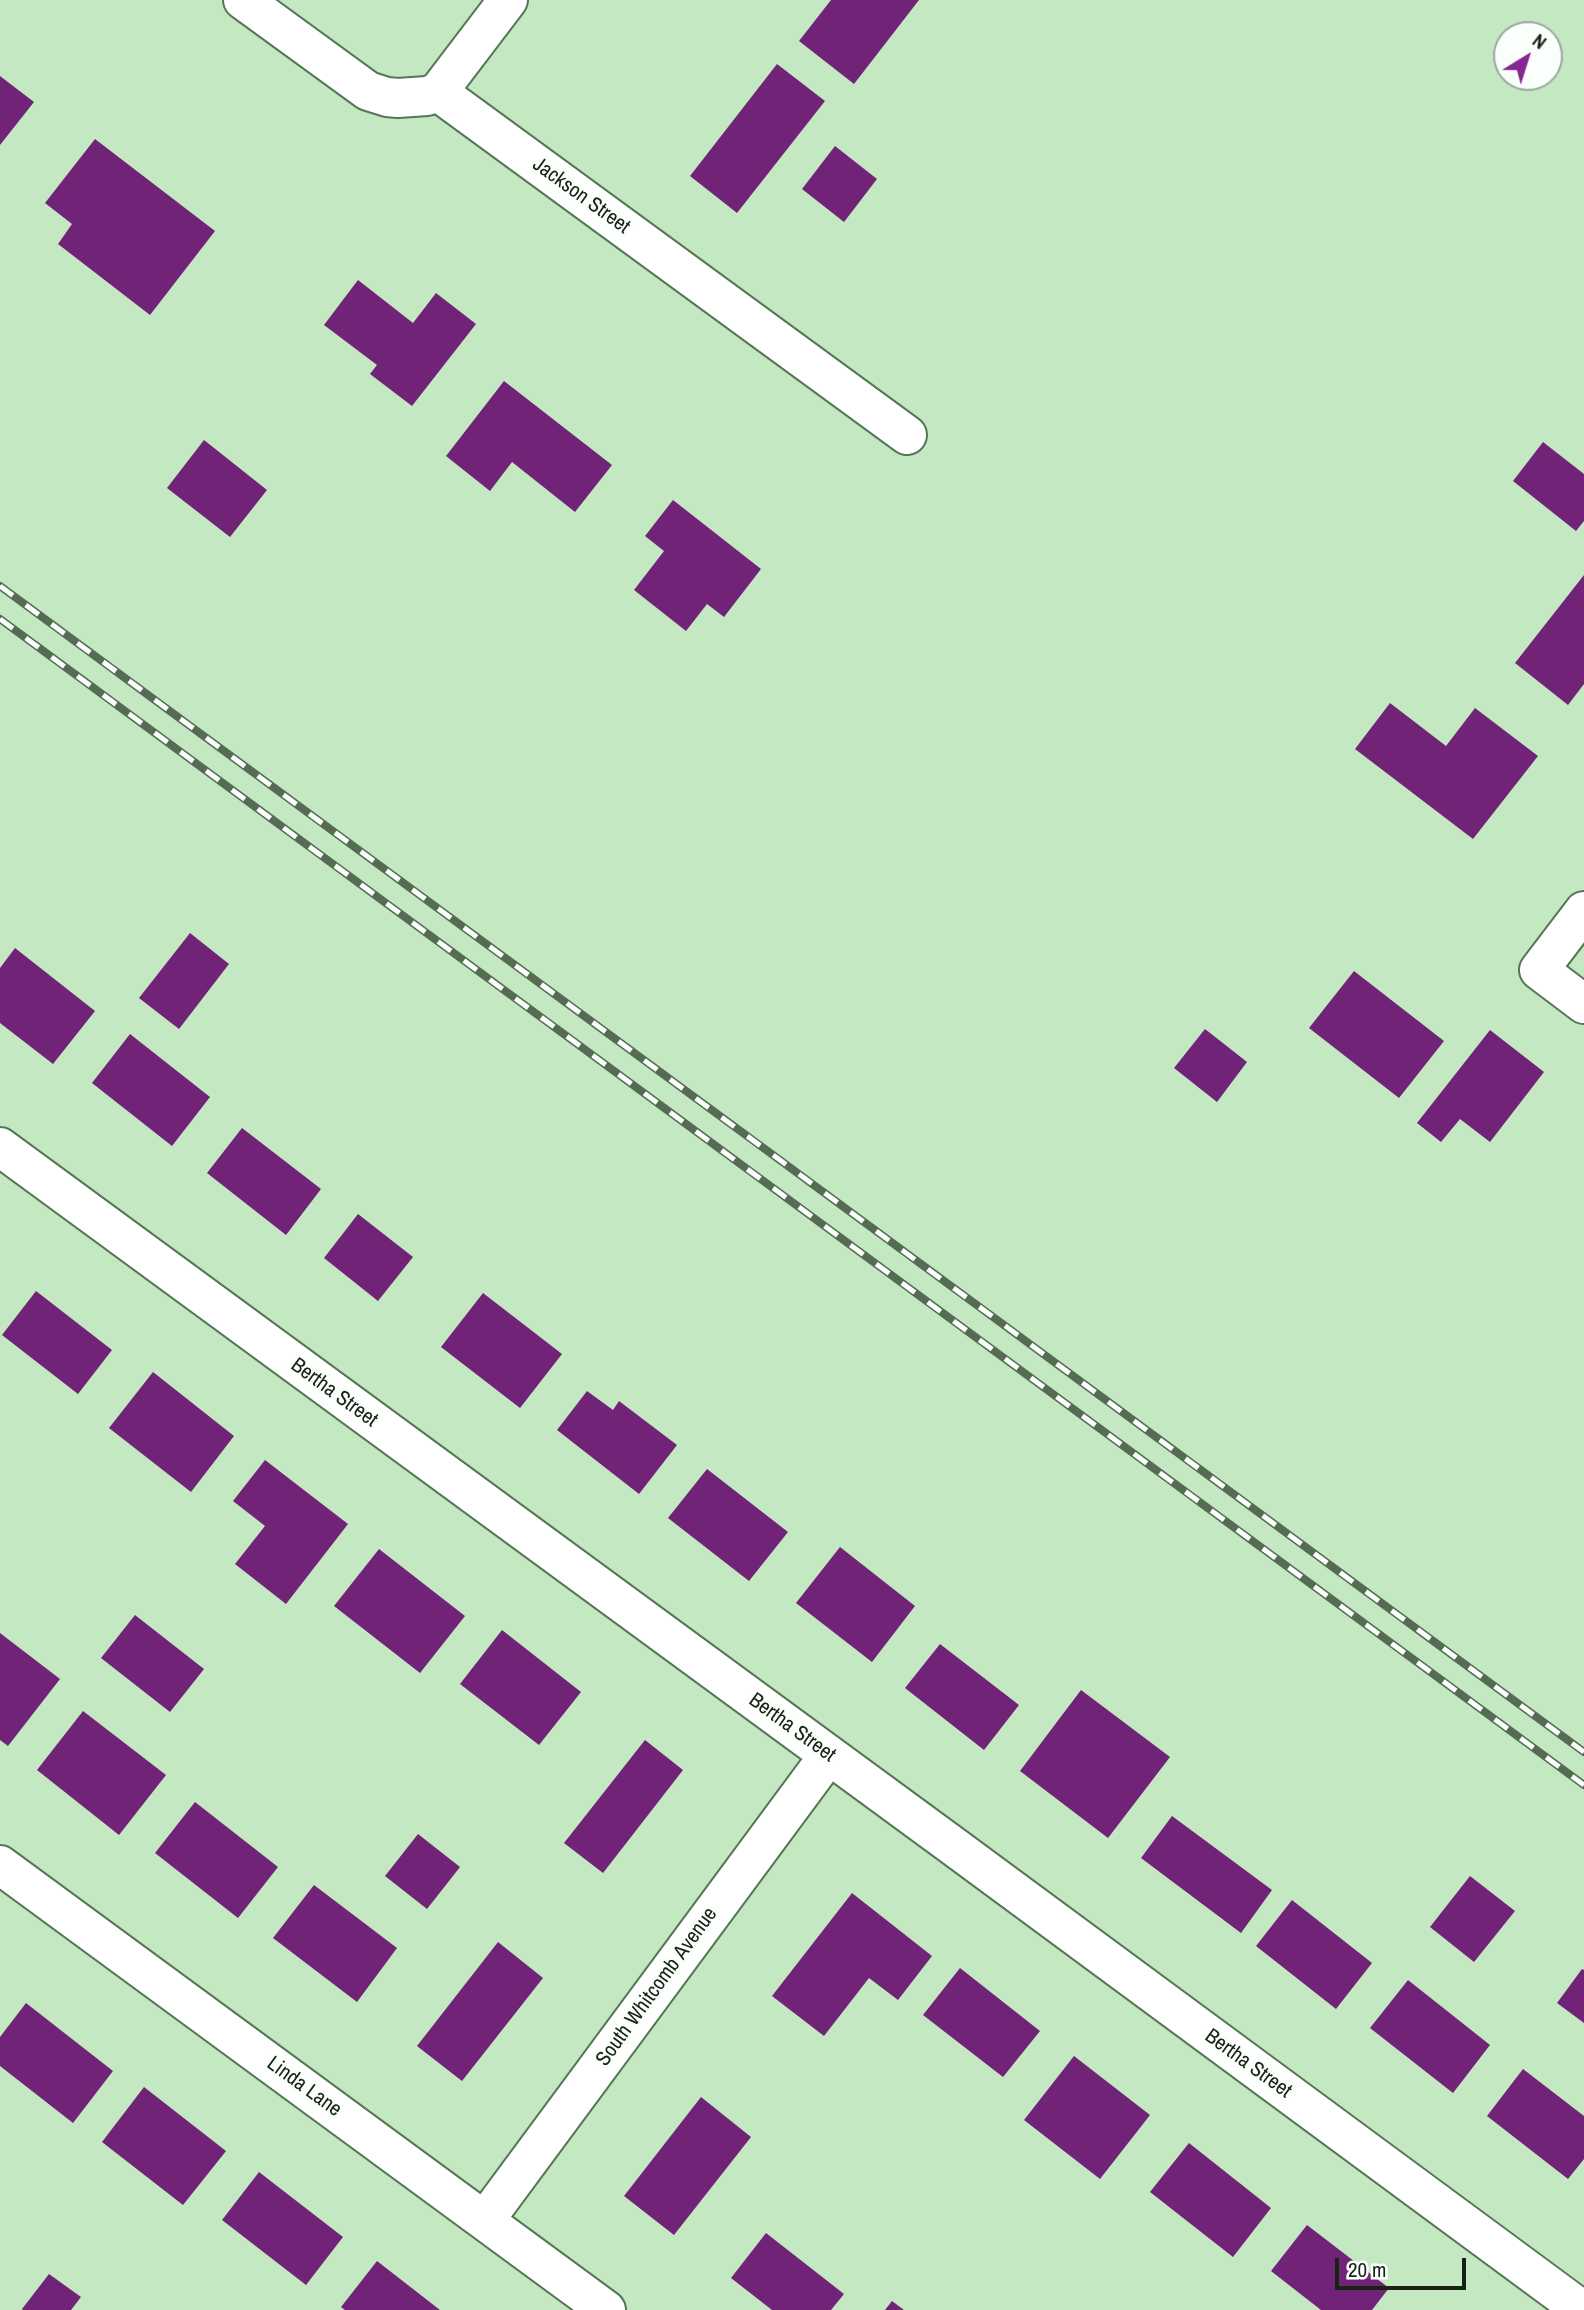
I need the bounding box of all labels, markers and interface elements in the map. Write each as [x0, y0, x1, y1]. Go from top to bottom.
north arrow [1493, 21, 1563, 91]
text: N [1527, 27, 1552, 55]
street label: Jackson Street [528, 152, 634, 240]
street label: Bertha Street [286, 1353, 382, 1433]
street label: Bertha Street [744, 1688, 840, 1768]
street label: South Whitcomb Avenue [591, 1903, 723, 2071]
street label: Bertha Street [1200, 2024, 1296, 2104]
street label: Linda Lane [262, 2051, 346, 2123]
scale bar [1339, 2244, 1470, 2288]
text: 20 m [1348, 2255, 1386, 2284]

